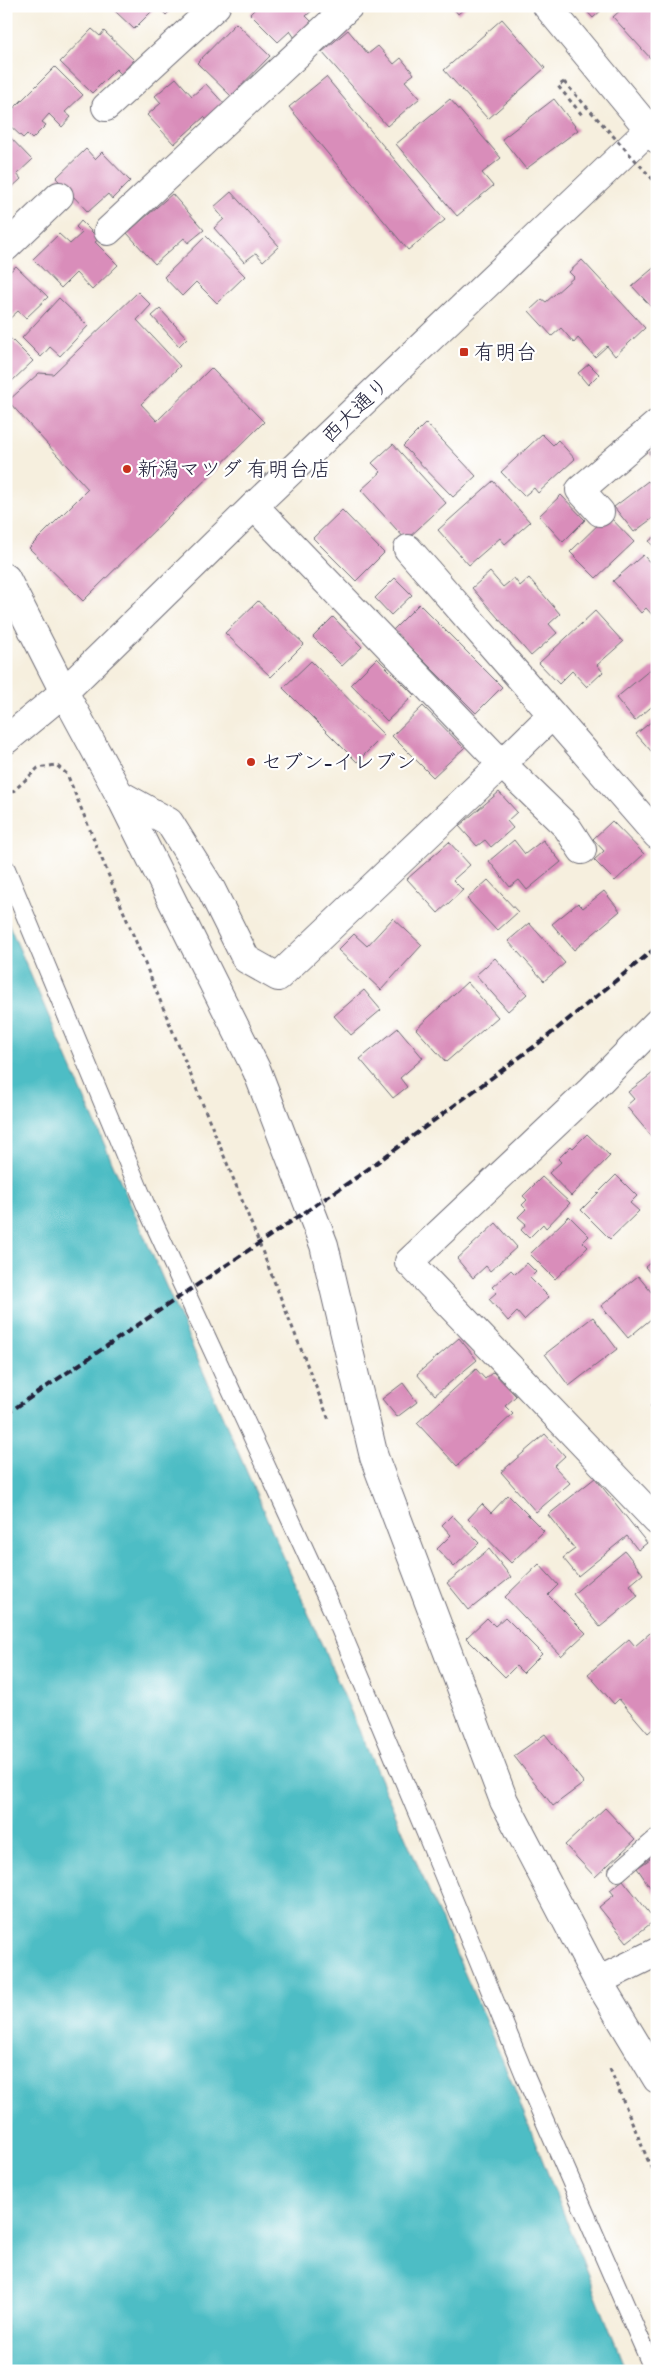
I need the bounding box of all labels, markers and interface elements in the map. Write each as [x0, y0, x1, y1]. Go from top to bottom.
place label: 有明台 [474, 339, 537, 364]
marker: 有明台 [458, 346, 470, 358]
street label: 西大通り [316, 371, 394, 448]
place label: 新潟マツダ 有明台店 [137, 456, 331, 481]
marker: 新潟マツダ 有明台店 [121, 463, 133, 475]
place label: セブン-イレブン [261, 749, 416, 774]
marker: セブン-イレブン [245, 756, 257, 768]

